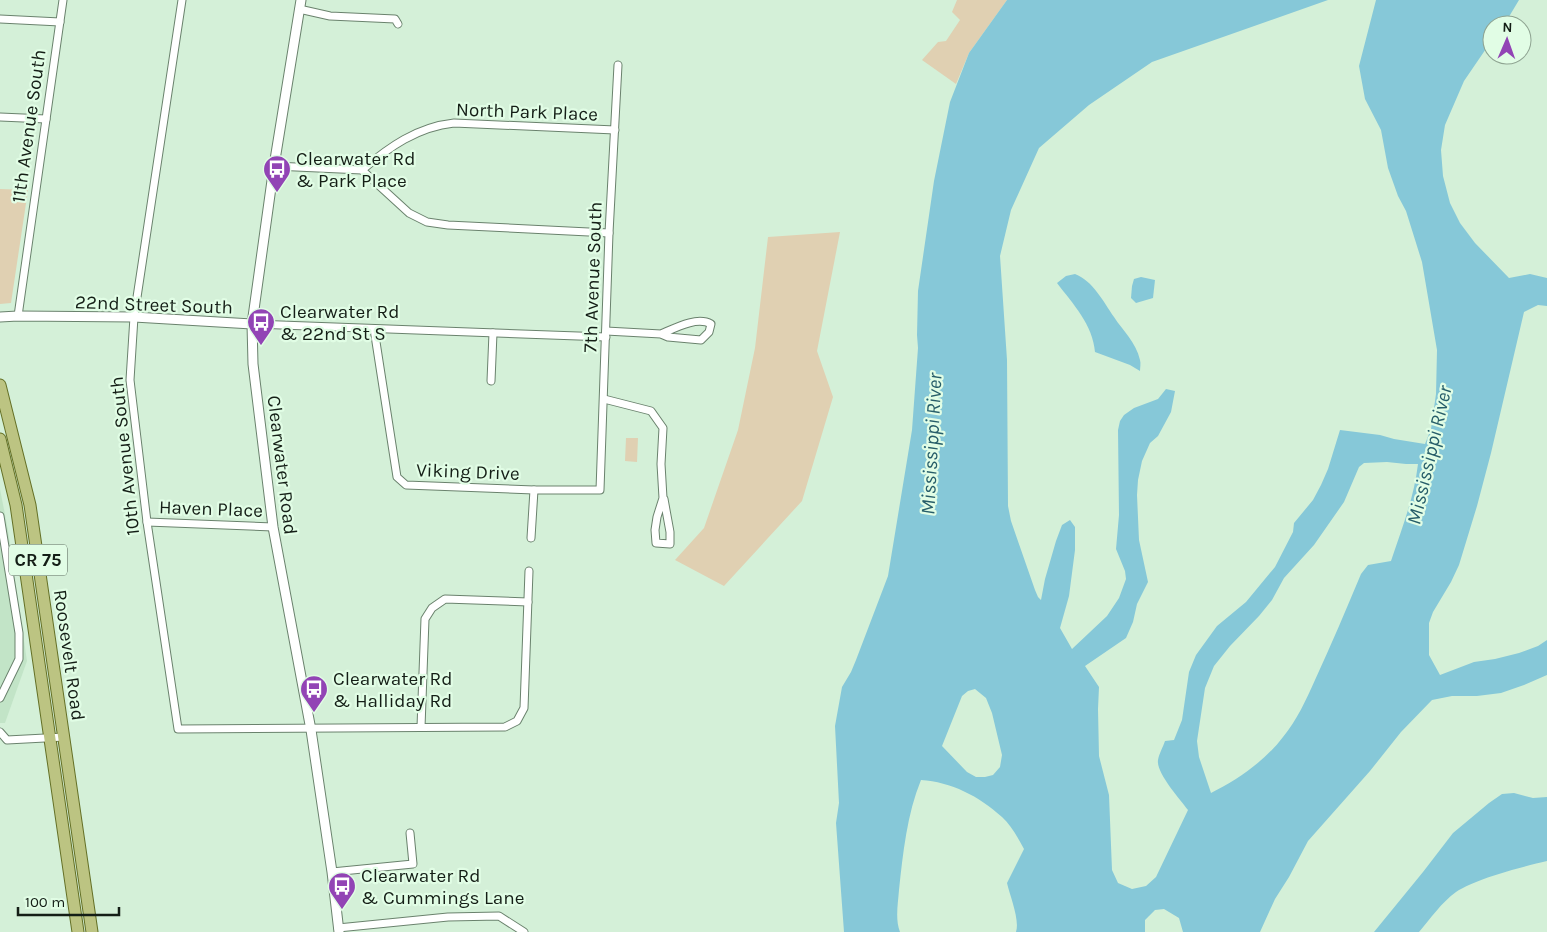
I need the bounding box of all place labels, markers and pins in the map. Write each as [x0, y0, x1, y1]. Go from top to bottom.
place label: Clearwater Rd & Park Place [296, 148, 415, 192]
bus stop icon: Clearwater Rd & Park Place [262, 154, 292, 193]
place label: Clearwater Rd & 22nd St S [280, 301, 399, 345]
bus stop icon: Clearwater Rd & 22nd St S [246, 307, 276, 346]
place label: Clearwater Rd & Halliday Rd [333, 668, 452, 712]
bus stop icon: Clearwater Rd & Halliday Rd [299, 674, 329, 713]
place label: Clearwater Rd & Cummings Lane [361, 865, 525, 909]
bus stop icon: Clearwater Rd & Cummings Lane [327, 871, 357, 910]

